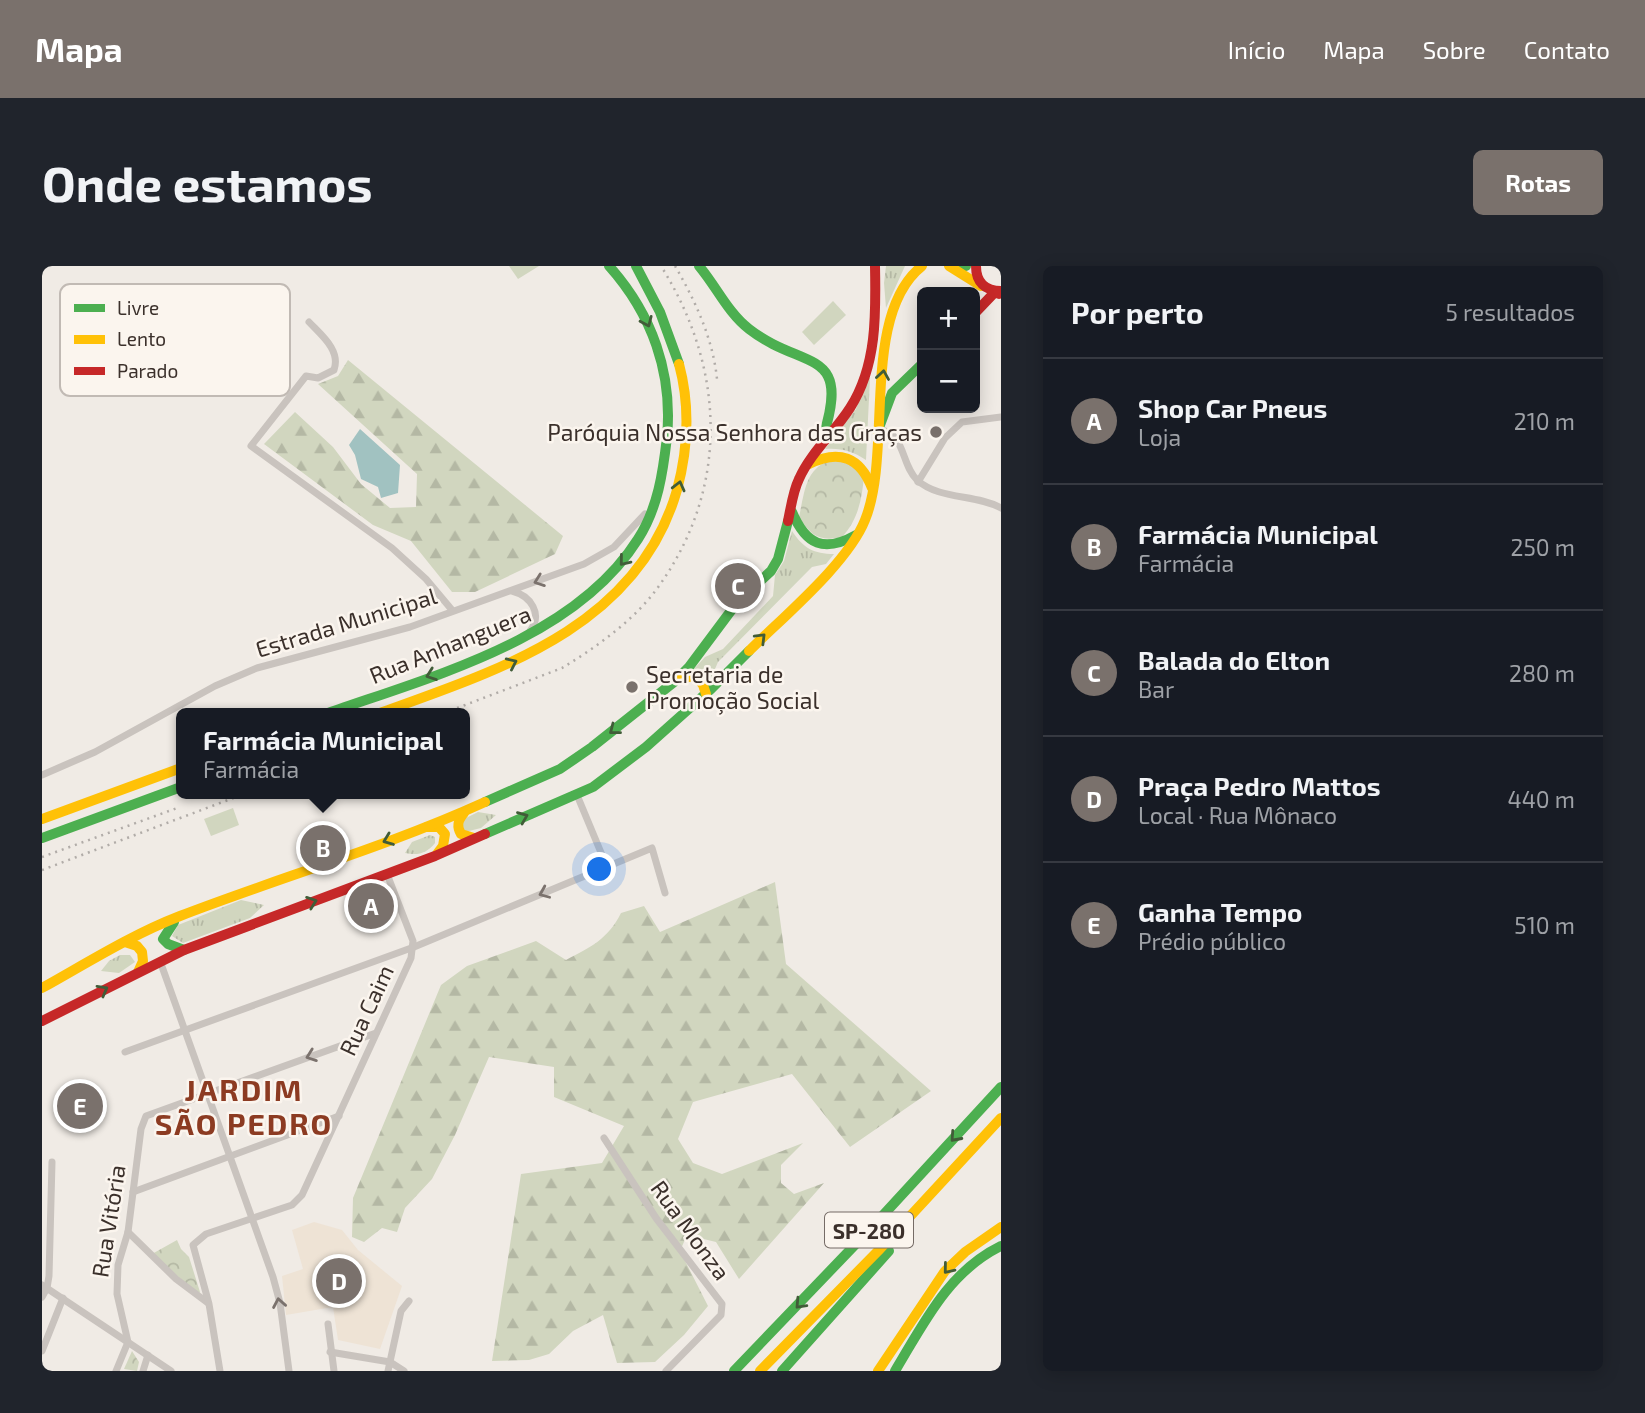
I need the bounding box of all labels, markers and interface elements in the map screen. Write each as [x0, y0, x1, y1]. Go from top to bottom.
text: Mapa [35, 29, 123, 69]
text: Início [1228, 35, 1285, 64]
text: Mapa [1323, 35, 1385, 64]
text: Sobre [1423, 35, 1486, 64]
text: Contato [1524, 35, 1610, 64]
button: Rotas [1473, 150, 1603, 215]
text: Onde estamos [42, 153, 372, 212]
legend [60, 284, 290, 396]
map controls [917, 287, 980, 413]
button: + [917, 287, 980, 350]
text: Por perto [1071, 294, 1204, 330]
text: Livre [117, 296, 159, 319]
text: 5 resultados [1445, 298, 1575, 326]
one-way arrow [639, 314, 653, 327]
text: Lento [117, 327, 166, 350]
button: − [917, 350, 980, 413]
text: Parado [117, 359, 178, 382]
one-way arrow [875, 369, 890, 380]
text: Shop Car Pneus [1138, 392, 1327, 423]
text: A [1086, 407, 1102, 435]
text: 210 m [1514, 407, 1575, 435]
place label: Paróquia Nossa Senhora das Graças [547, 418, 922, 447]
text: Loja [1138, 423, 1181, 451]
marker: Paróquia Nossa Senhora das Graças [928, 424, 944, 440]
one-way arrow [671, 480, 685, 492]
text: Farmácia Municipal [1138, 518, 1378, 549]
text: B [1087, 533, 1101, 561]
text: 250 m [1511, 533, 1575, 561]
text: Farmácia [1138, 549, 1234, 577]
one-way arrow [619, 553, 632, 565]
pin: C [715, 560, 761, 612]
one-way arrow [533, 573, 545, 587]
street label: Estrada Municipal [252, 581, 440, 663]
street label: Rua Anhanguera [365, 599, 535, 689]
one-way arrow [753, 634, 766, 647]
text: Balada do Elton [1138, 644, 1330, 675]
one-way arrow [505, 657, 517, 671]
text: C [1087, 659, 1101, 687]
text: 280 m [1509, 659, 1575, 687]
place label: Secretaria de Promoção Social [646, 660, 819, 715]
one-way arrow [425, 667, 437, 681]
text: Bar [1138, 675, 1174, 703]
marker: Secretaria de Promoção Social [624, 679, 640, 695]
popup [176, 708, 470, 799]
one-way arrow [609, 722, 621, 735]
text: Farmácia Municipal [203, 724, 443, 755]
text: Farmácia [203, 755, 299, 783]
text: Praça Pedro Mattos [1138, 770, 1381, 801]
text: D [1086, 785, 1102, 813]
text: 440 m [1508, 785, 1575, 813]
text: Local · Rua Mônaco [1138, 801, 1337, 829]
one-way arrow [517, 812, 529, 826]
pin: B [300, 822, 346, 874]
one-way arrow [383, 832, 395, 846]
your location [582, 852, 616, 886]
pin: A [348, 880, 394, 932]
one-way arrow [539, 885, 552, 899]
one-way arrow [306, 896, 318, 910]
text: Ganha Tempo [1138, 896, 1302, 927]
text: E [1087, 911, 1101, 939]
text: 510 m [1514, 911, 1575, 939]
text: Prédio público [1138, 927, 1286, 955]
street label: Rua Caim [333, 960, 399, 1060]
one-way arrow [96, 985, 108, 998]
one-way arrow [306, 1048, 318, 1062]
district label: JARDIM SÃO PEDRO [155, 1071, 333, 1141]
pin: E [57, 1080, 103, 1132]
one-way arrow [951, 1129, 963, 1142]
street label: Rua Vitória [85, 1163, 131, 1279]
street label: Rua Monza [646, 1175, 736, 1285]
road number: SP-280 [825, 1212, 913, 1248]
pin: D [316, 1255, 362, 1307]
one-way arrow [943, 1261, 956, 1274]
one-way arrow [796, 1296, 809, 1309]
one-way arrow [272, 1298, 287, 1309]

